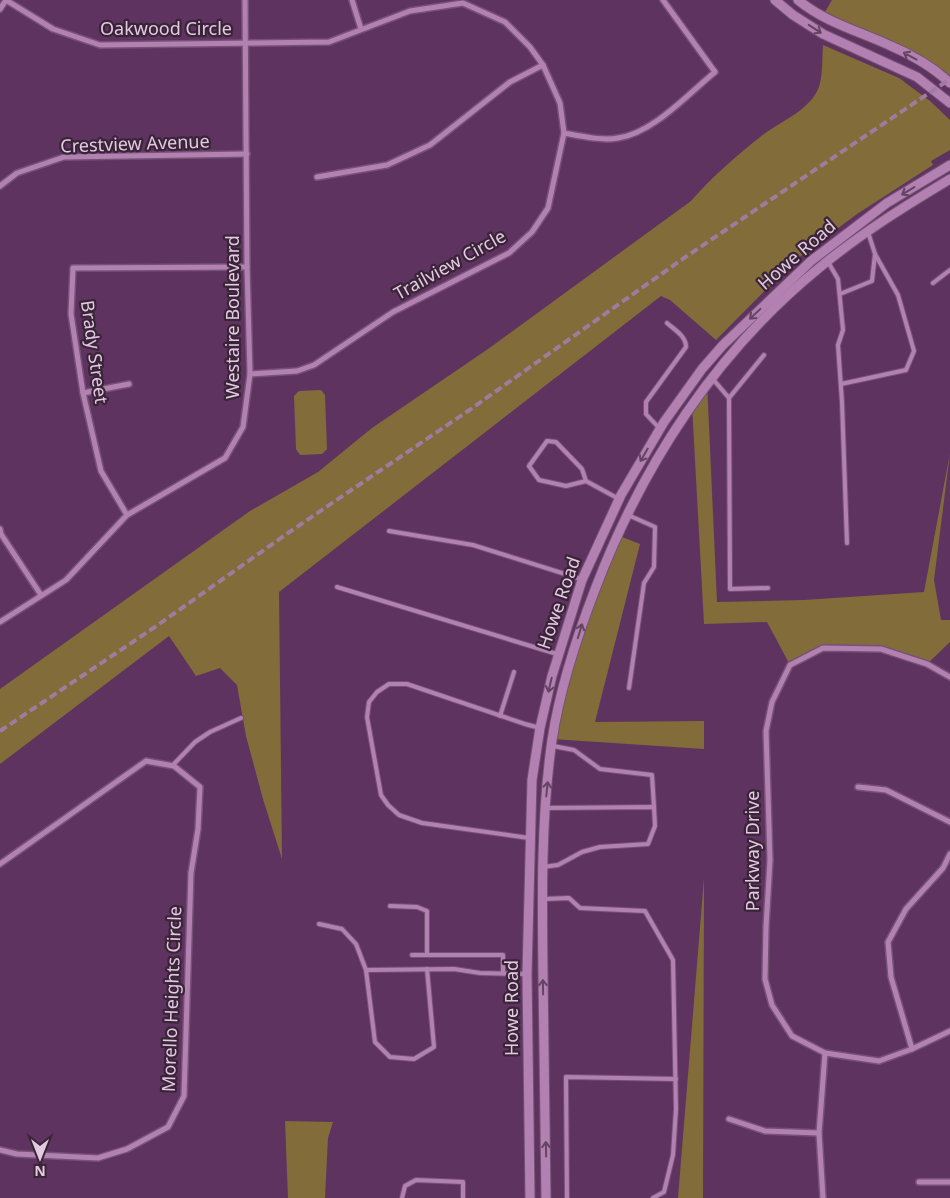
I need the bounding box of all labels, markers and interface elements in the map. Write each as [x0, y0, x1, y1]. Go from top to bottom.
street label: Oakwood Circle [100, 16, 232, 40]
one-way arrow [807, 24, 821, 34]
one-way arrow [903, 50, 917, 60]
street label: Crestview Avenue [60, 128, 210, 158]
one-way arrow [902, 186, 916, 196]
street label: Howe Road [752, 214, 840, 295]
street label: Trailview Circle [389, 223, 510, 305]
street label: Westaire Boulevard [220, 235, 244, 399]
street label: Brady Street [76, 299, 114, 406]
one-way arrow [748, 308, 761, 320]
one-way arrow [639, 448, 649, 462]
street label: Howe Road [531, 553, 585, 652]
one-way arrow [576, 623, 585, 639]
one-way arrow [545, 677, 554, 693]
one-way arrow [542, 782, 552, 798]
street label: Parkway Drive [740, 791, 764, 911]
street label: Morello Heights Circle [156, 906, 186, 1092]
street label: Howe Road [499, 960, 523, 1056]
one-way arrow [538, 979, 548, 996]
north arrow [15, 1133, 65, 1183]
one-way arrow [541, 1142, 550, 1158]
text: N [34, 1162, 46, 1181]

